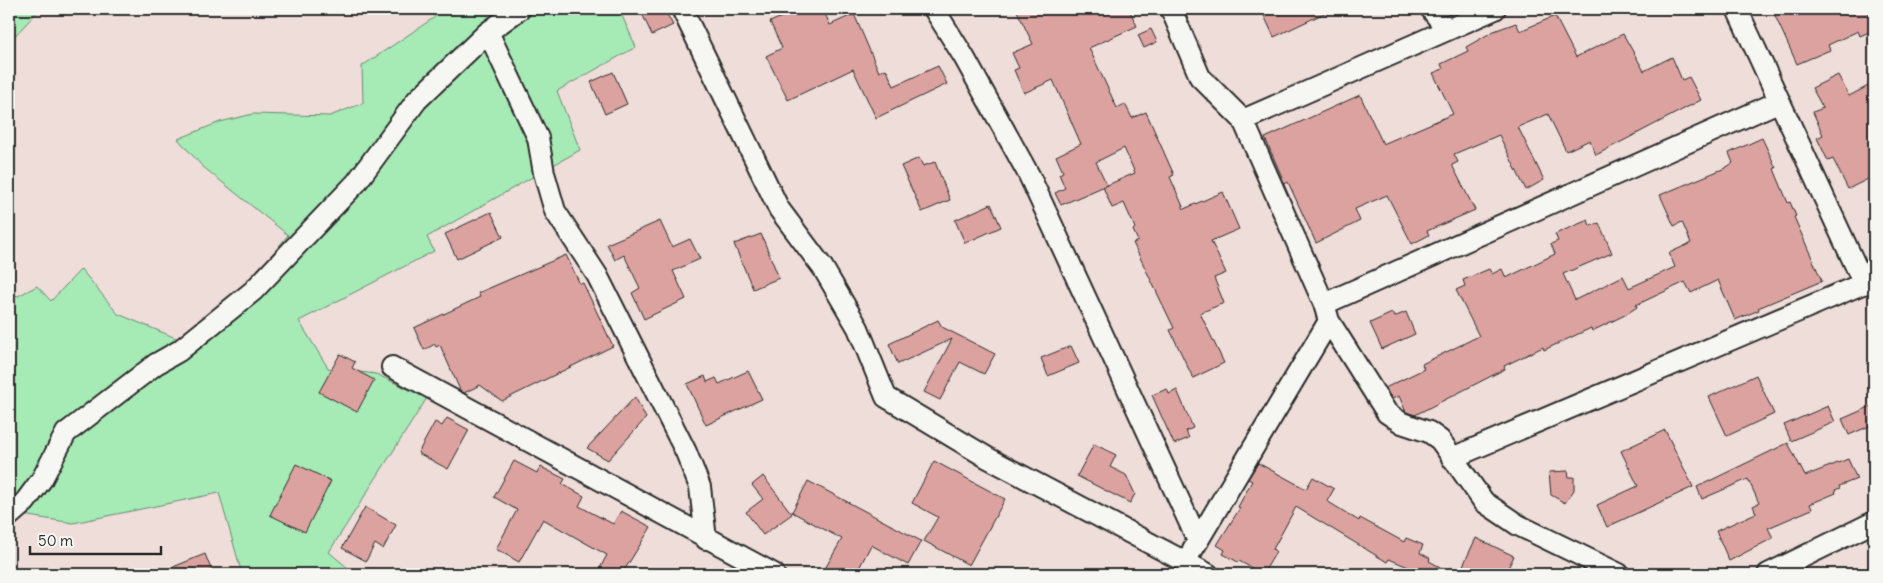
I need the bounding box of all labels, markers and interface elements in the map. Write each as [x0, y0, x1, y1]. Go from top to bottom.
scale bar [30, 523, 161, 555]
text: 50 m [38, 531, 73, 550]

